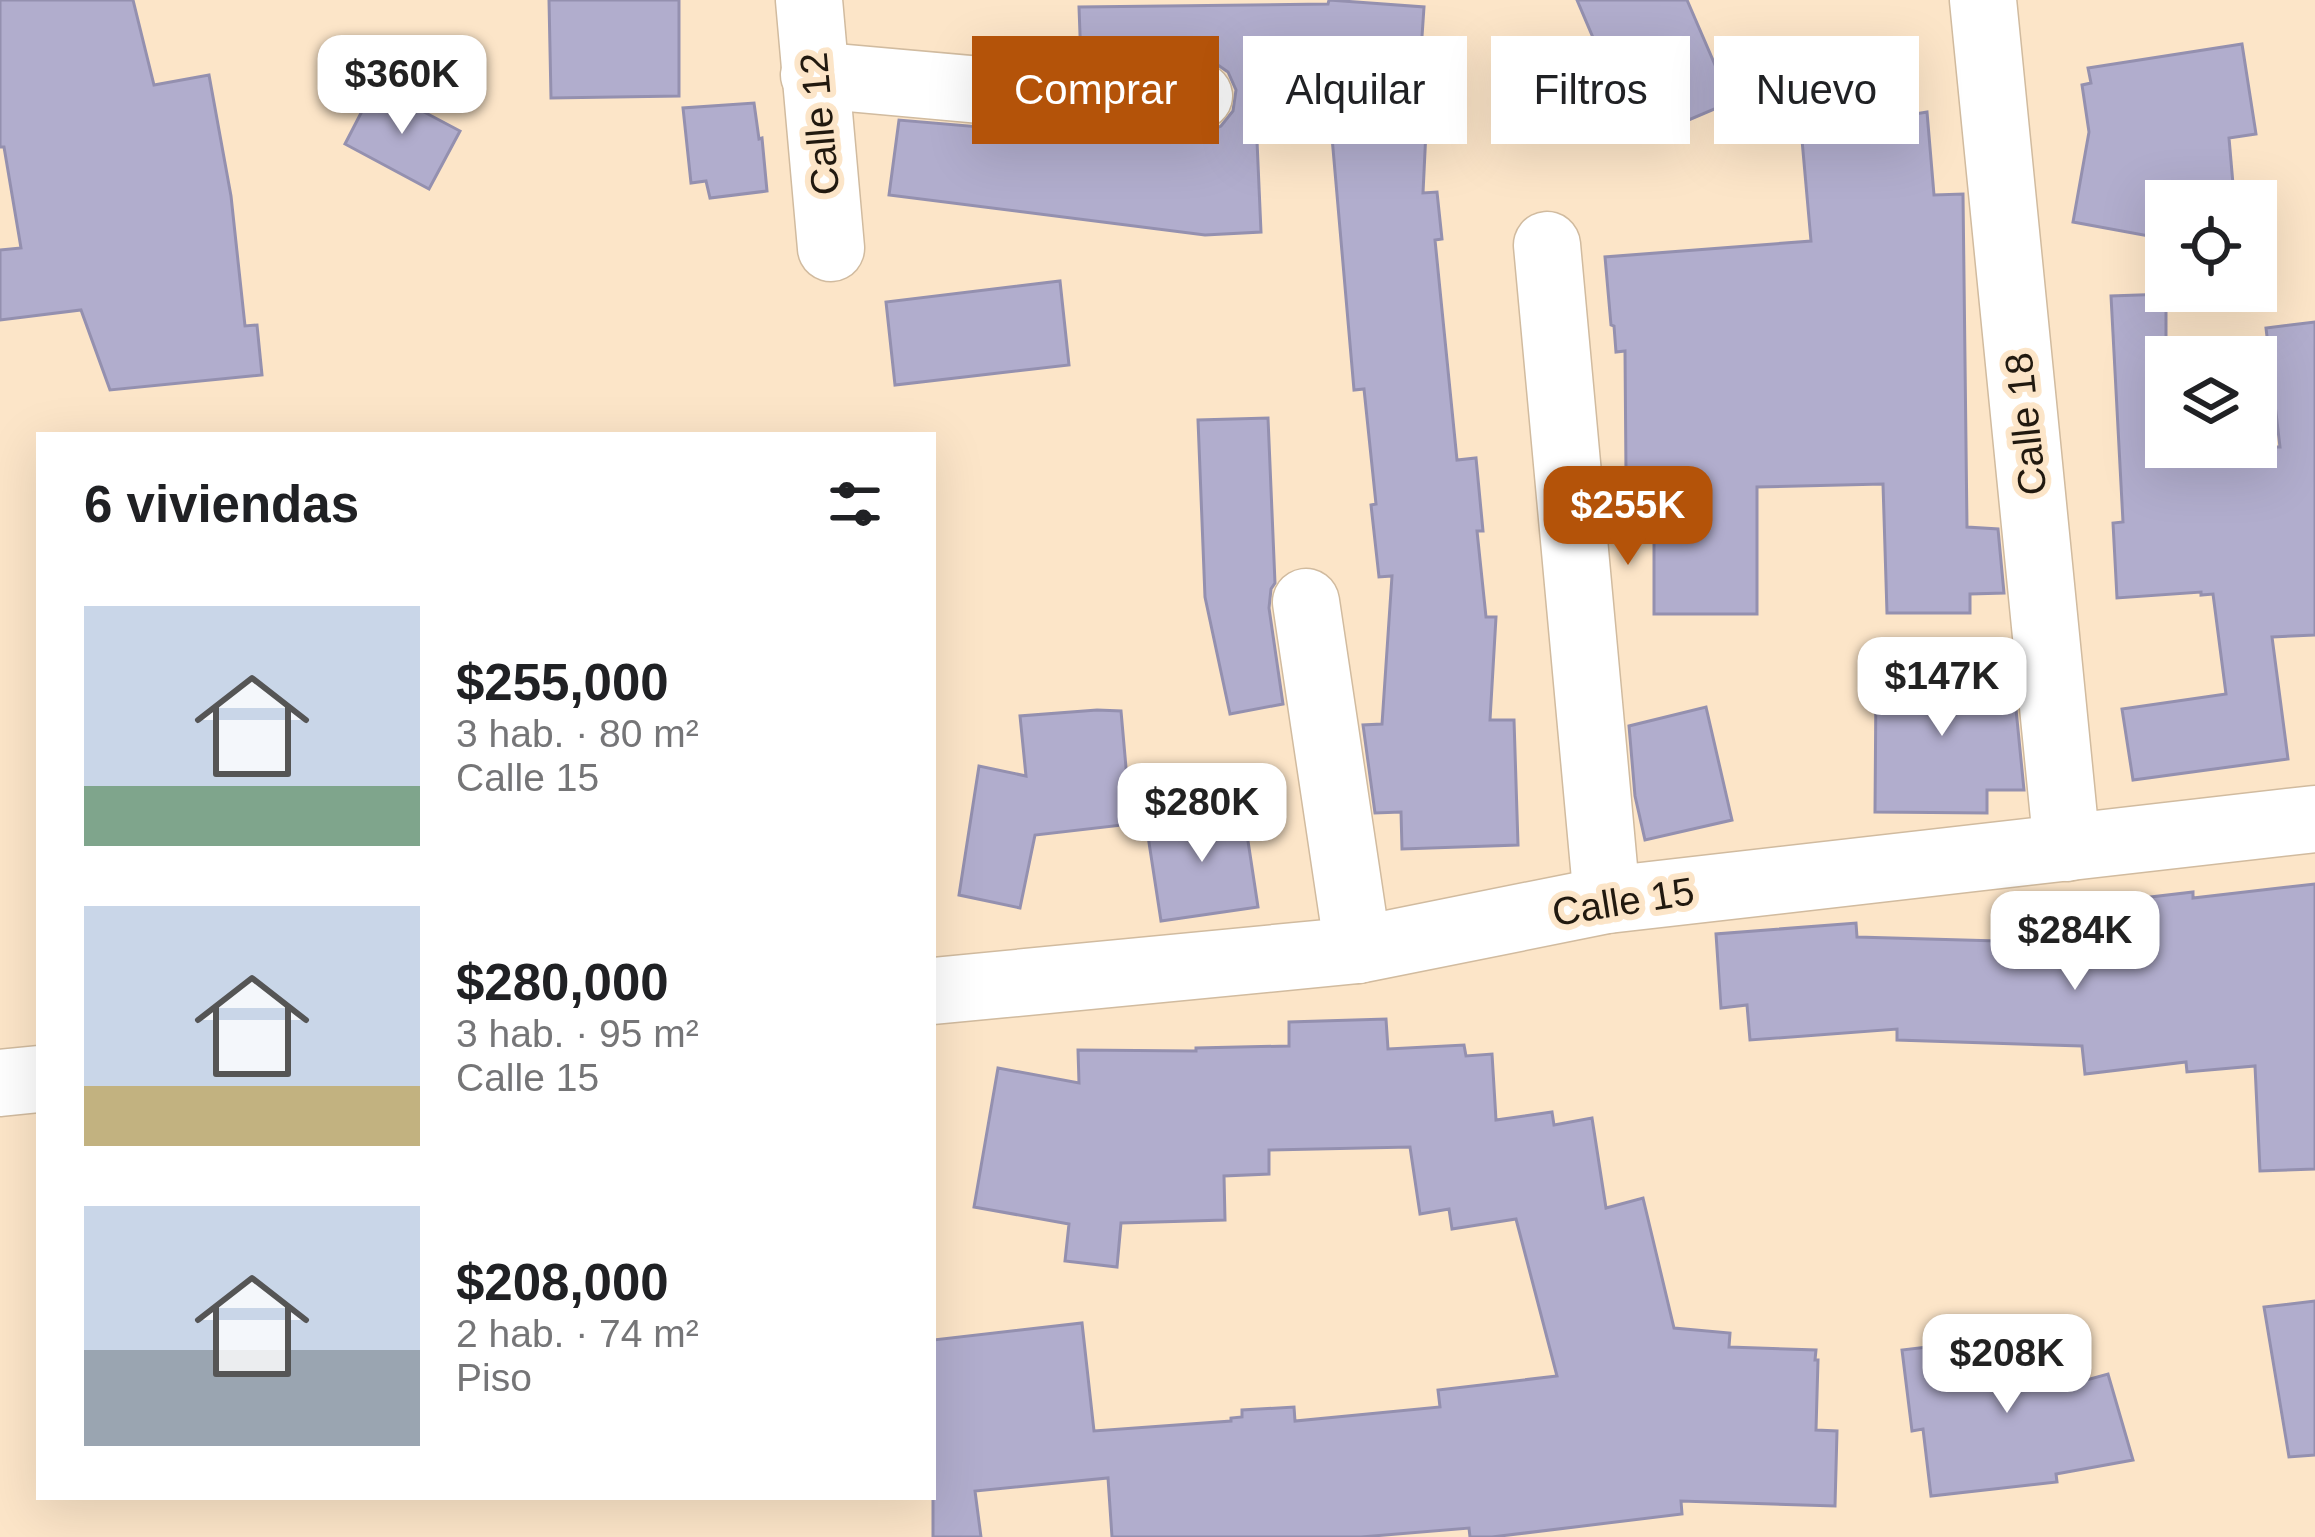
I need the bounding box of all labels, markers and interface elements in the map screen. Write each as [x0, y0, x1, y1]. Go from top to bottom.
pin: $360K [318, 35, 486, 137]
chip: Comprar [972, 36, 1219, 144]
chip: Alquilar [1243, 36, 1467, 144]
chip: Filtros [1491, 36, 1690, 144]
chip: Nuevo [1714, 36, 1919, 144]
street label: Calle 12 [792, 51, 847, 197]
text: $360K [345, 52, 459, 95]
map controls [2145, 180, 2277, 468]
button: locate [2145, 180, 2277, 312]
button: layers [2145, 336, 2277, 468]
street label: Calle 18 [1997, 351, 2054, 497]
pin: $255K [1544, 466, 1712, 568]
icon: filters [822, 471, 888, 537]
text: 6 viviendas [84, 476, 359, 533]
text: $255K [1571, 483, 1685, 526]
pin: $147K [1858, 637, 2026, 739]
icon: home [180, 654, 324, 798]
text: $255,000 [456, 654, 669, 711]
text: $147K [1885, 654, 1999, 697]
text: 3 hab. · 80 m² [456, 712, 699, 755]
text: Calle 15 [456, 756, 599, 799]
pin: $280K [1118, 763, 1286, 865]
text: $280K [1145, 780, 1259, 823]
street label: Calle 15 [1549, 869, 1697, 934]
pin: $284K [1991, 891, 2159, 993]
text: $284K [2018, 908, 2132, 951]
icon: home [180, 954, 324, 1098]
text: $280,000 [456, 954, 669, 1011]
text: 3 hab. · 95 m² [456, 1012, 699, 1055]
text: Calle 15 [456, 1056, 599, 1099]
icon: home [180, 1254, 324, 1398]
text: $208,000 [456, 1254, 669, 1311]
text: 2 hab. · 74 m² [456, 1312, 699, 1355]
pin: $208K [1923, 1314, 2091, 1416]
text: $208K [1950, 1331, 2064, 1374]
text: Piso [456, 1356, 532, 1399]

